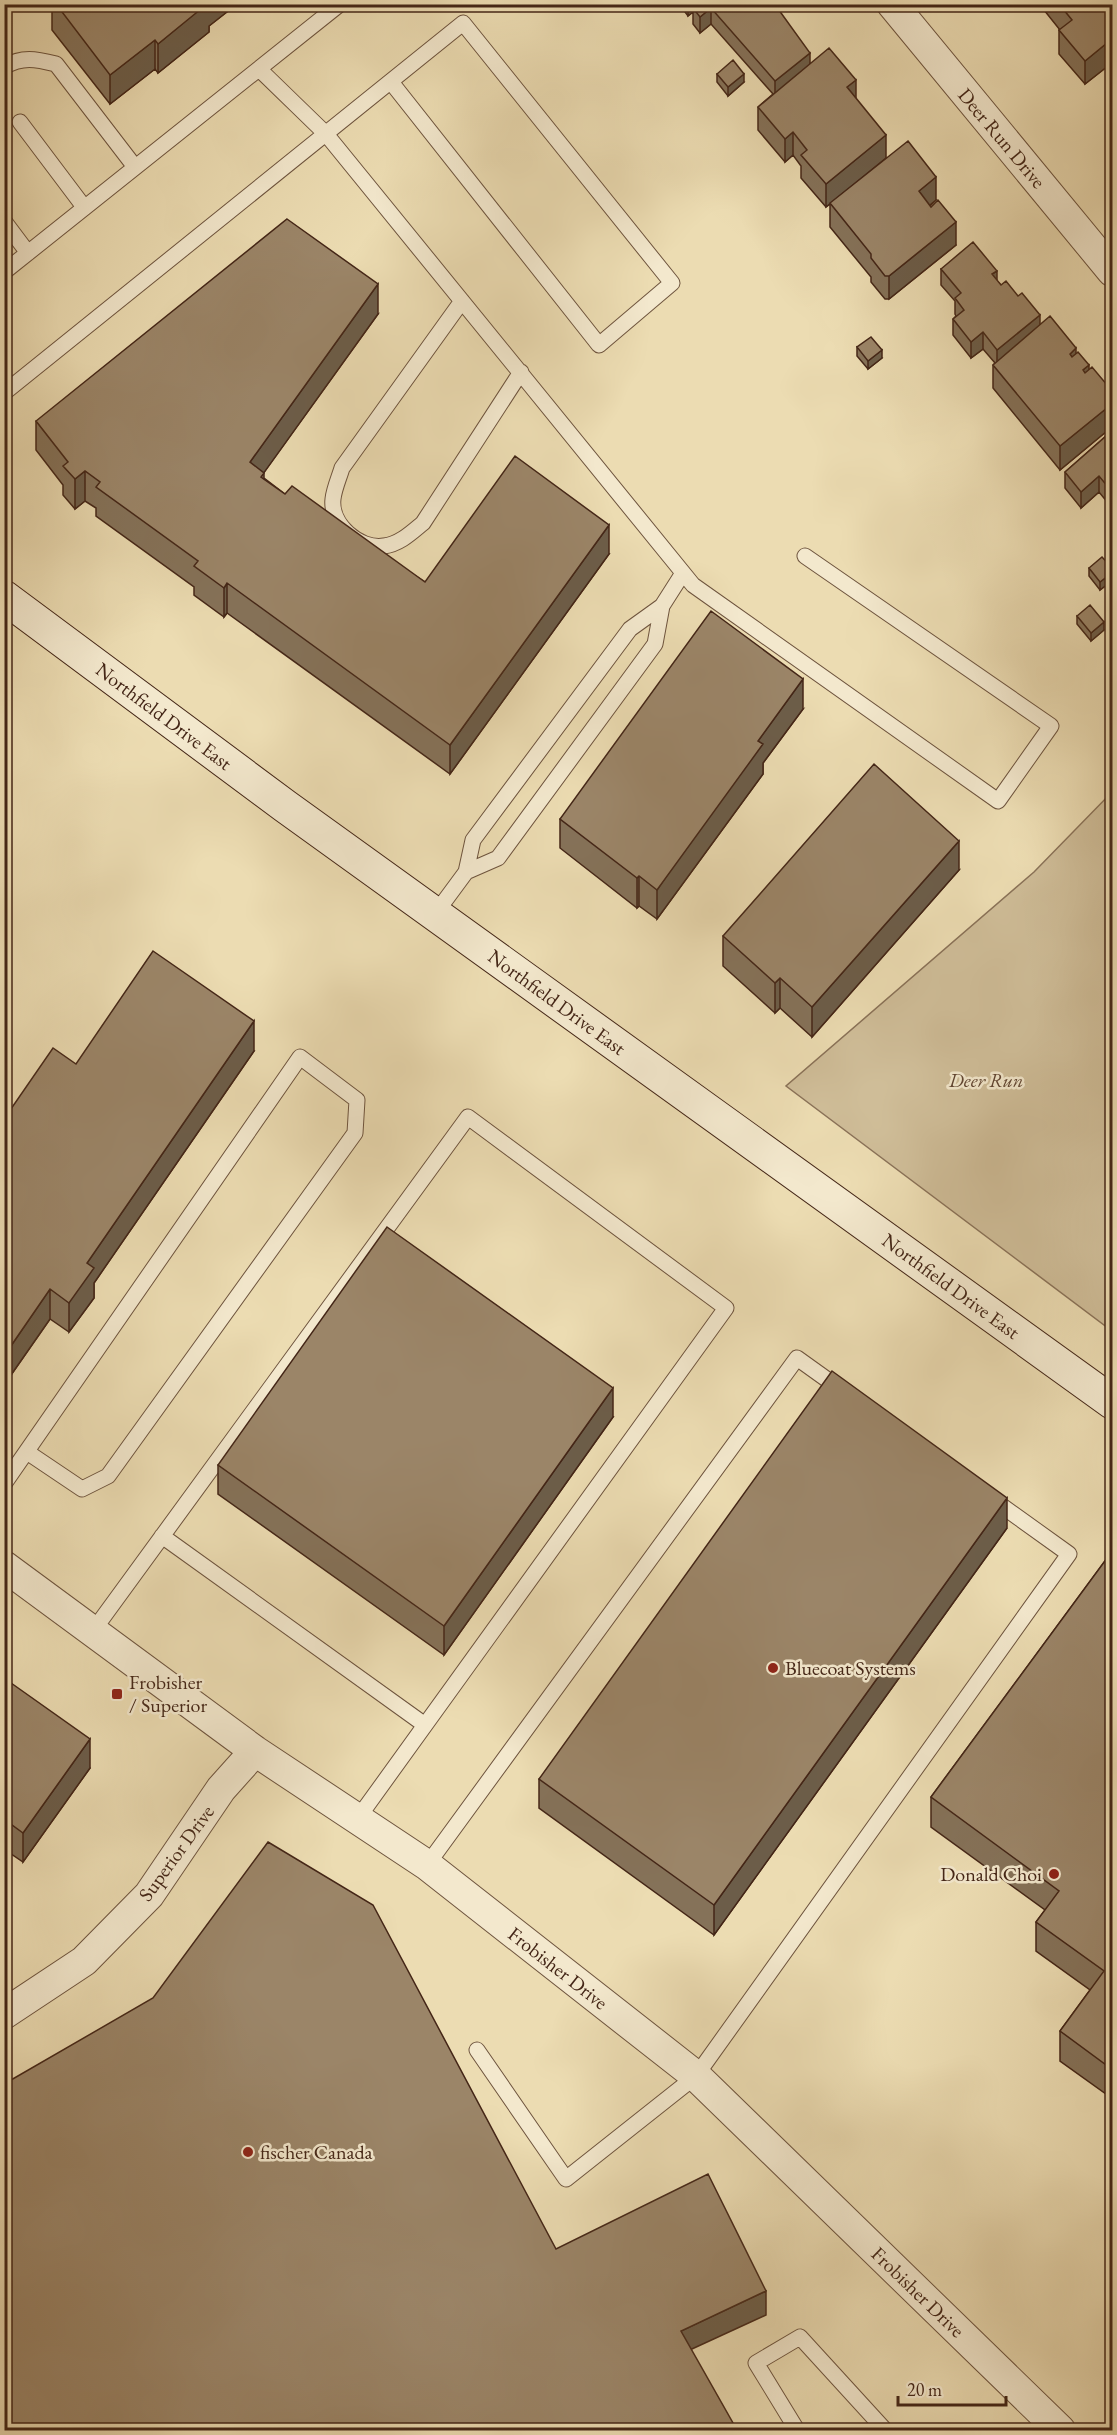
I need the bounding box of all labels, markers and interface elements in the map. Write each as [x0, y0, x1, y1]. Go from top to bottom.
street label: Deer Run Drive [952, 82, 1052, 194]
street label: Northfield Drive East [91, 656, 238, 776]
street label: Northfield Drive East [483, 943, 632, 1061]
park label: Deer Run [948, 1067, 1023, 1093]
street label: Northfield Drive East [877, 1227, 1026, 1345]
place label: Bluecoat Systems [785, 1655, 916, 1681]
marker: Bluecoat Systems [766, 1661, 780, 1675]
place label: Frobisher / Superior [129, 1669, 207, 1718]
marker: Frobisher / Superior [110, 1687, 124, 1701]
street label: Superior Drive [132, 1800, 220, 1906]
place label: Donald Choi [940, 1861, 1042, 1887]
marker: Donald Choi [1047, 1867, 1061, 1881]
street label: Frobisher Drive [503, 1921, 613, 2015]
place label: fischer Canada [260, 2139, 373, 2165]
marker: fischer Canada [241, 2145, 255, 2159]
street label: Frobisher Drive [866, 2241, 970, 2343]
scale bar [898, 2369, 1006, 2407]
text: 20 m [907, 2378, 942, 2401]

